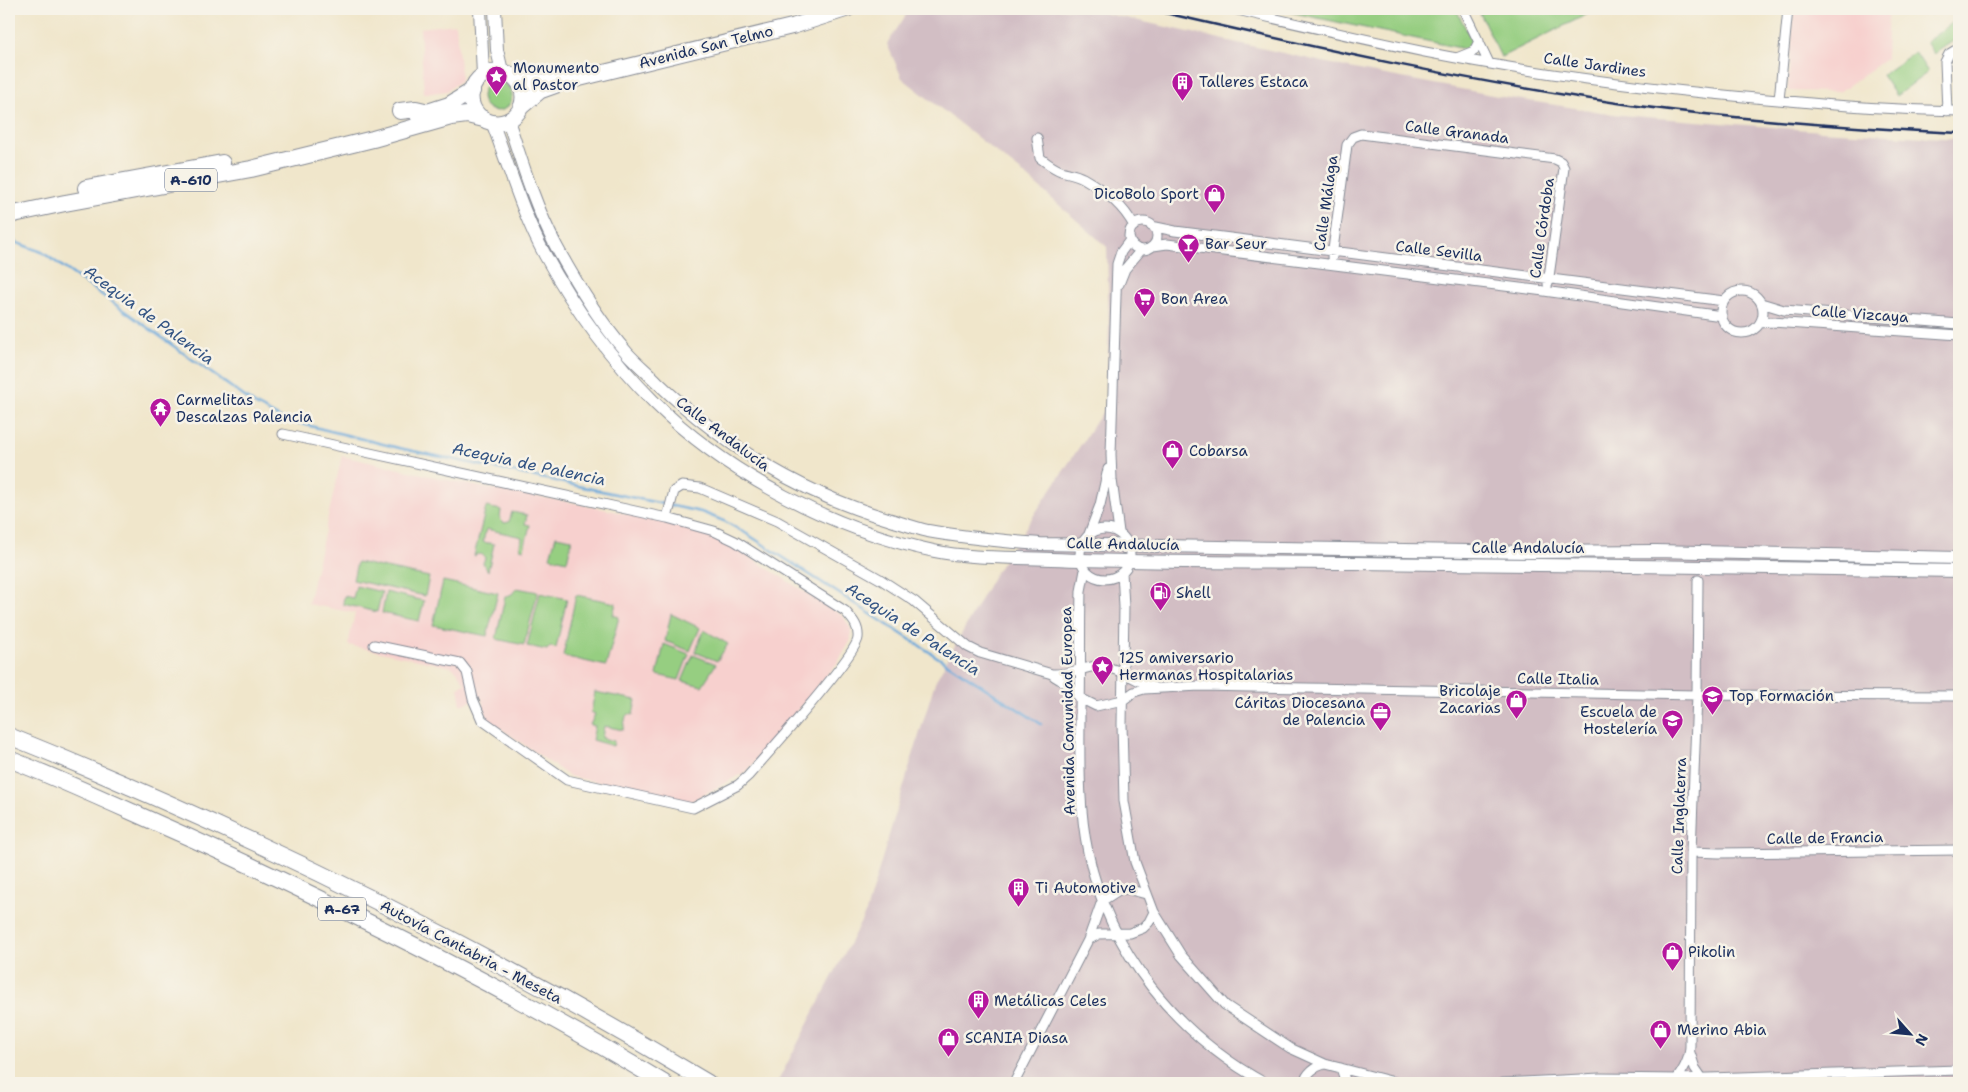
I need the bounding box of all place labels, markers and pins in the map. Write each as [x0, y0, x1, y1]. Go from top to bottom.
place label: Monumento al Pastor [513, 58, 599, 95]
place icon: Monumento al Pastor [485, 65, 509, 96]
building icon: Talleres Estaca [1171, 70, 1195, 101]
place label: Talleres Estaca [1199, 72, 1309, 92]
shop icon: DicoBolo Sport [1203, 182, 1227, 213]
place label: DicoBolo Sport [1094, 184, 1199, 204]
bar icon: Bar Seur [1177, 232, 1201, 263]
place label: Bar Seur [1205, 234, 1267, 254]
supermarket icon: Bon Area [1133, 287, 1157, 318]
place label: Bon Area [1161, 289, 1228, 309]
place label: Carmelitas Descalzas Palencia [176, 390, 313, 427]
temple icon: Carmelitas Descalzas Palencia [148, 397, 172, 428]
shop icon: Cobarsa [1161, 439, 1185, 470]
place label: Cobarsa [1189, 441, 1248, 461]
fuel station icon: Shell [1148, 581, 1172, 612]
place label: Shell [1176, 583, 1211, 603]
place label: 125 amiversario Hermanas Hospitalarias [1119, 648, 1294, 685]
place icon: 125 amiversario Hermanas Hospitalarias [1091, 655, 1115, 686]
place label: Bricolaje Zacarias [1439, 681, 1501, 718]
school or university icon: Top Formación [1701, 684, 1725, 715]
place label: Top Formación [1729, 686, 1834, 706]
shop icon: Bricolaje Zacarias [1505, 688, 1529, 719]
place label: Cáritas Diocesana de Palencia [1235, 693, 1366, 730]
office icon: Cáritas Diocesana de Palencia [1369, 700, 1393, 731]
place label: Escuela de Hostelería [1580, 702, 1658, 739]
school or university icon: Escuela de Hostelería [1661, 709, 1685, 740]
building icon: Ti Automotive [1007, 876, 1031, 907]
place label: Ti Automotive [1035, 878, 1136, 898]
shop icon: Pikolin [1660, 940, 1684, 971]
place label: Pikolin [1688, 942, 1735, 962]
building icon: Metálicas Celes [966, 989, 990, 1020]
place label: Metálicas Celes [994, 991, 1107, 1011]
shop icon: Merino Abia [1649, 1018, 1673, 1049]
place label: Merino Abia [1677, 1020, 1767, 1040]
shop icon: SCANIA Diasa [937, 1026, 961, 1057]
place label: SCANIA Diasa [965, 1028, 1068, 1048]

